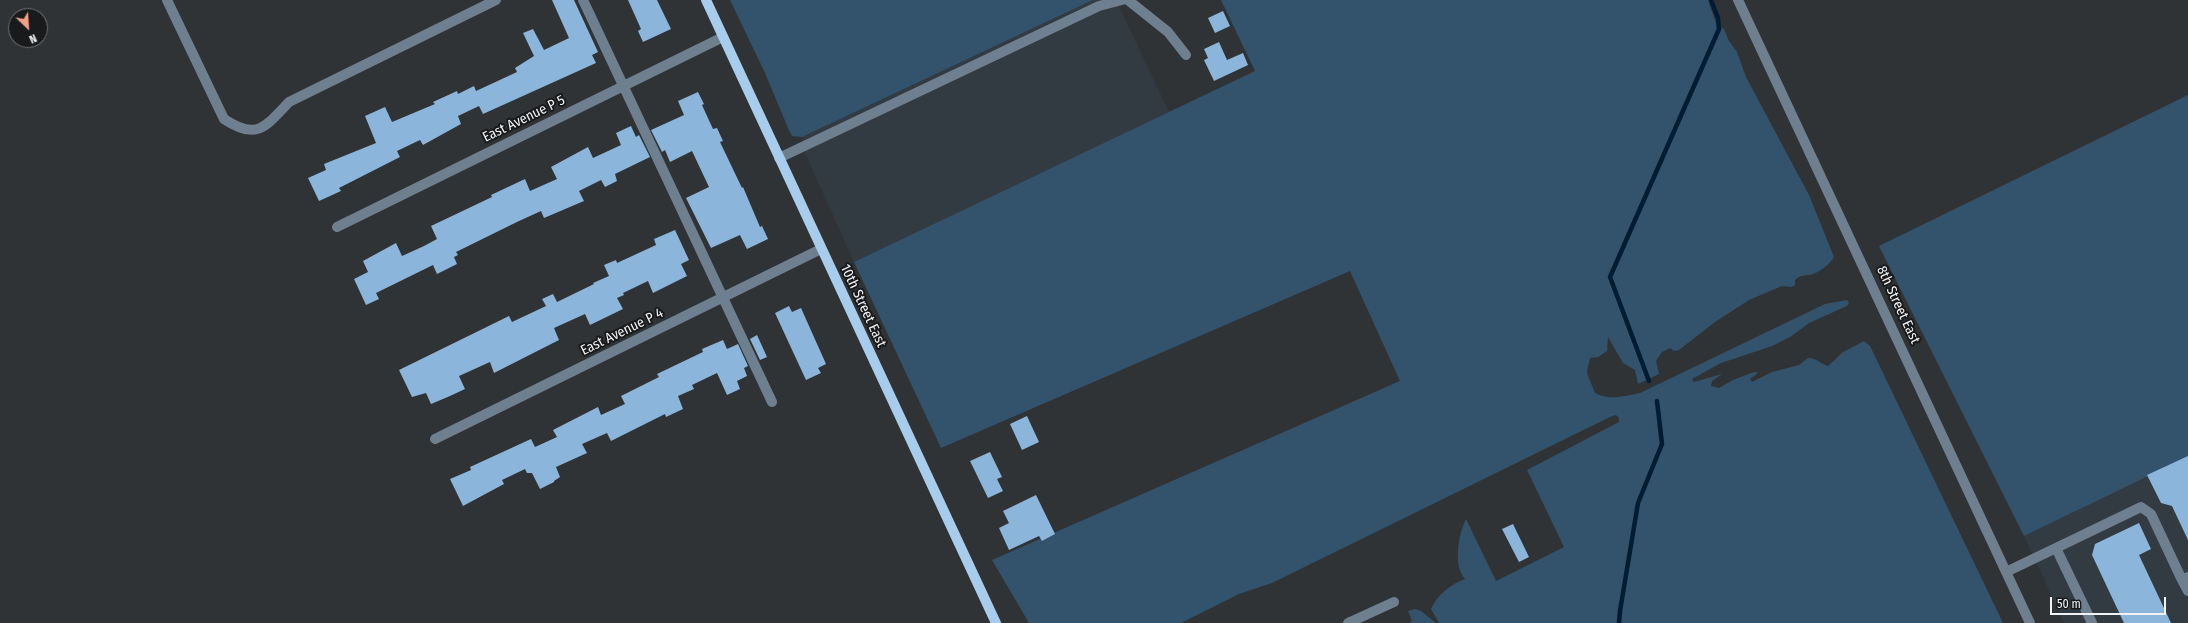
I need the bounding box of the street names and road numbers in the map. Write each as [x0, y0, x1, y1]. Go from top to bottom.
street label: East Avenue P 5 [480, 92, 568, 146]
street label: 10th Street East [836, 262, 890, 350]
street label: 8th Street East [1873, 264, 1923, 346]
street label: East Avenue P 4 [578, 305, 666, 359]

